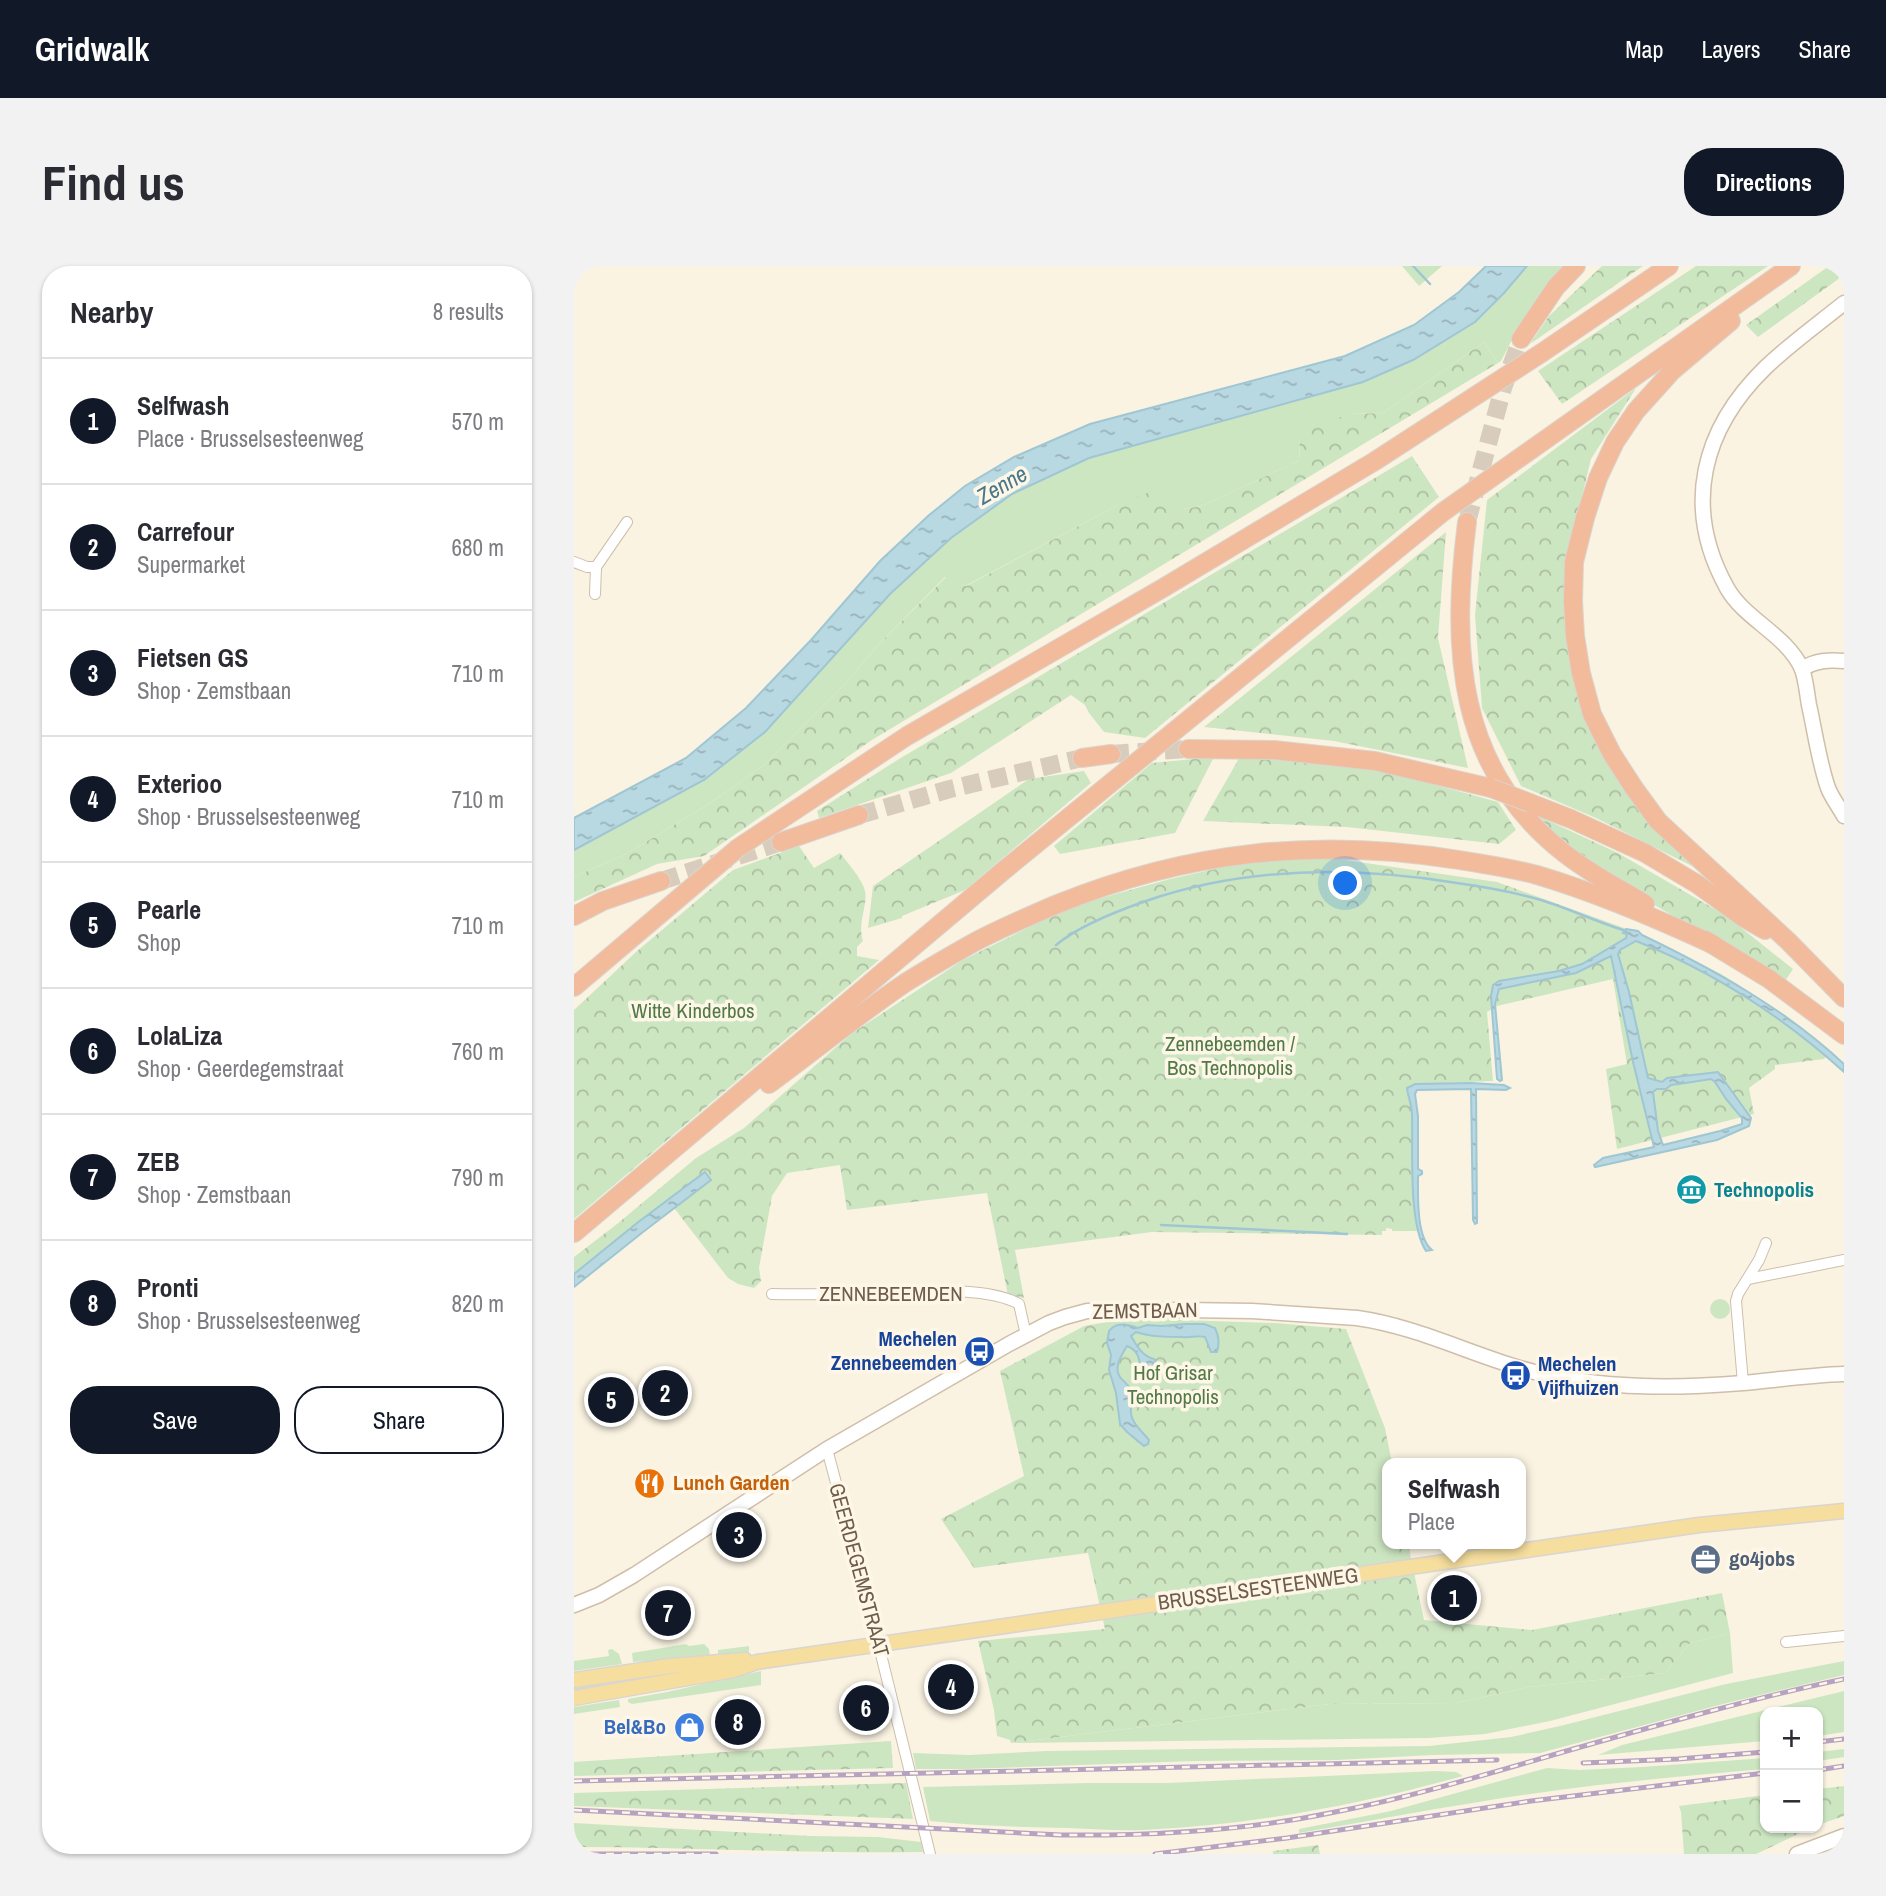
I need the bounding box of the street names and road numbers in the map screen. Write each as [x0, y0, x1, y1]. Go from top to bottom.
street label: ZENNEBEEMDEN [819, 1279, 963, 1308]
street label: ZEMSTBAAN [1092, 1295, 1198, 1326]
street label: GEERDEGEMSTRAAT [822, 1480, 897, 1660]
street label: BRUSSELSESTEENWEG [1156, 1560, 1360, 1617]

